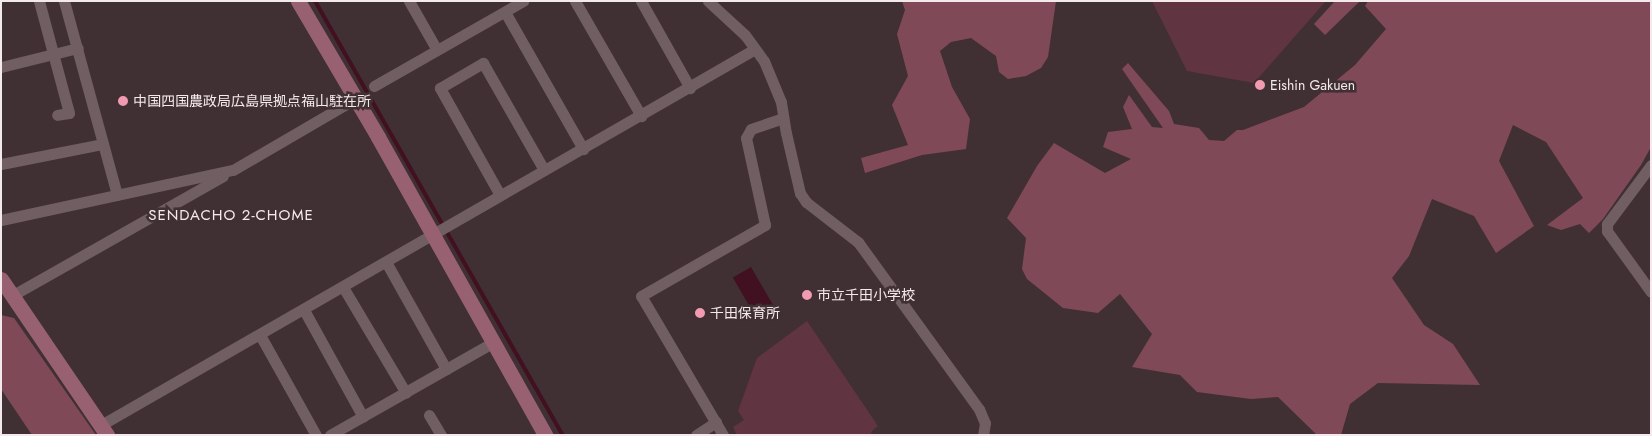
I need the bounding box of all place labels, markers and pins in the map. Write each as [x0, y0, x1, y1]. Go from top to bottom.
place label: Eishin Gakuen [1270, 77, 1355, 93]
marker: Eishin Gakuen [1254, 79, 1266, 91]
place label: 中国四国農政局広島県拠点福山駐在所 [133, 93, 371, 109]
marker: 中国四国農政局広島県拠点福山駐在所 [117, 95, 129, 107]
place label: 市立千田小学校 [817, 287, 915, 303]
marker: 市立千田小学校 [801, 289, 813, 301]
place label: 千田保育所 [710, 305, 780, 321]
marker: 千田保育所 [694, 307, 706, 319]

